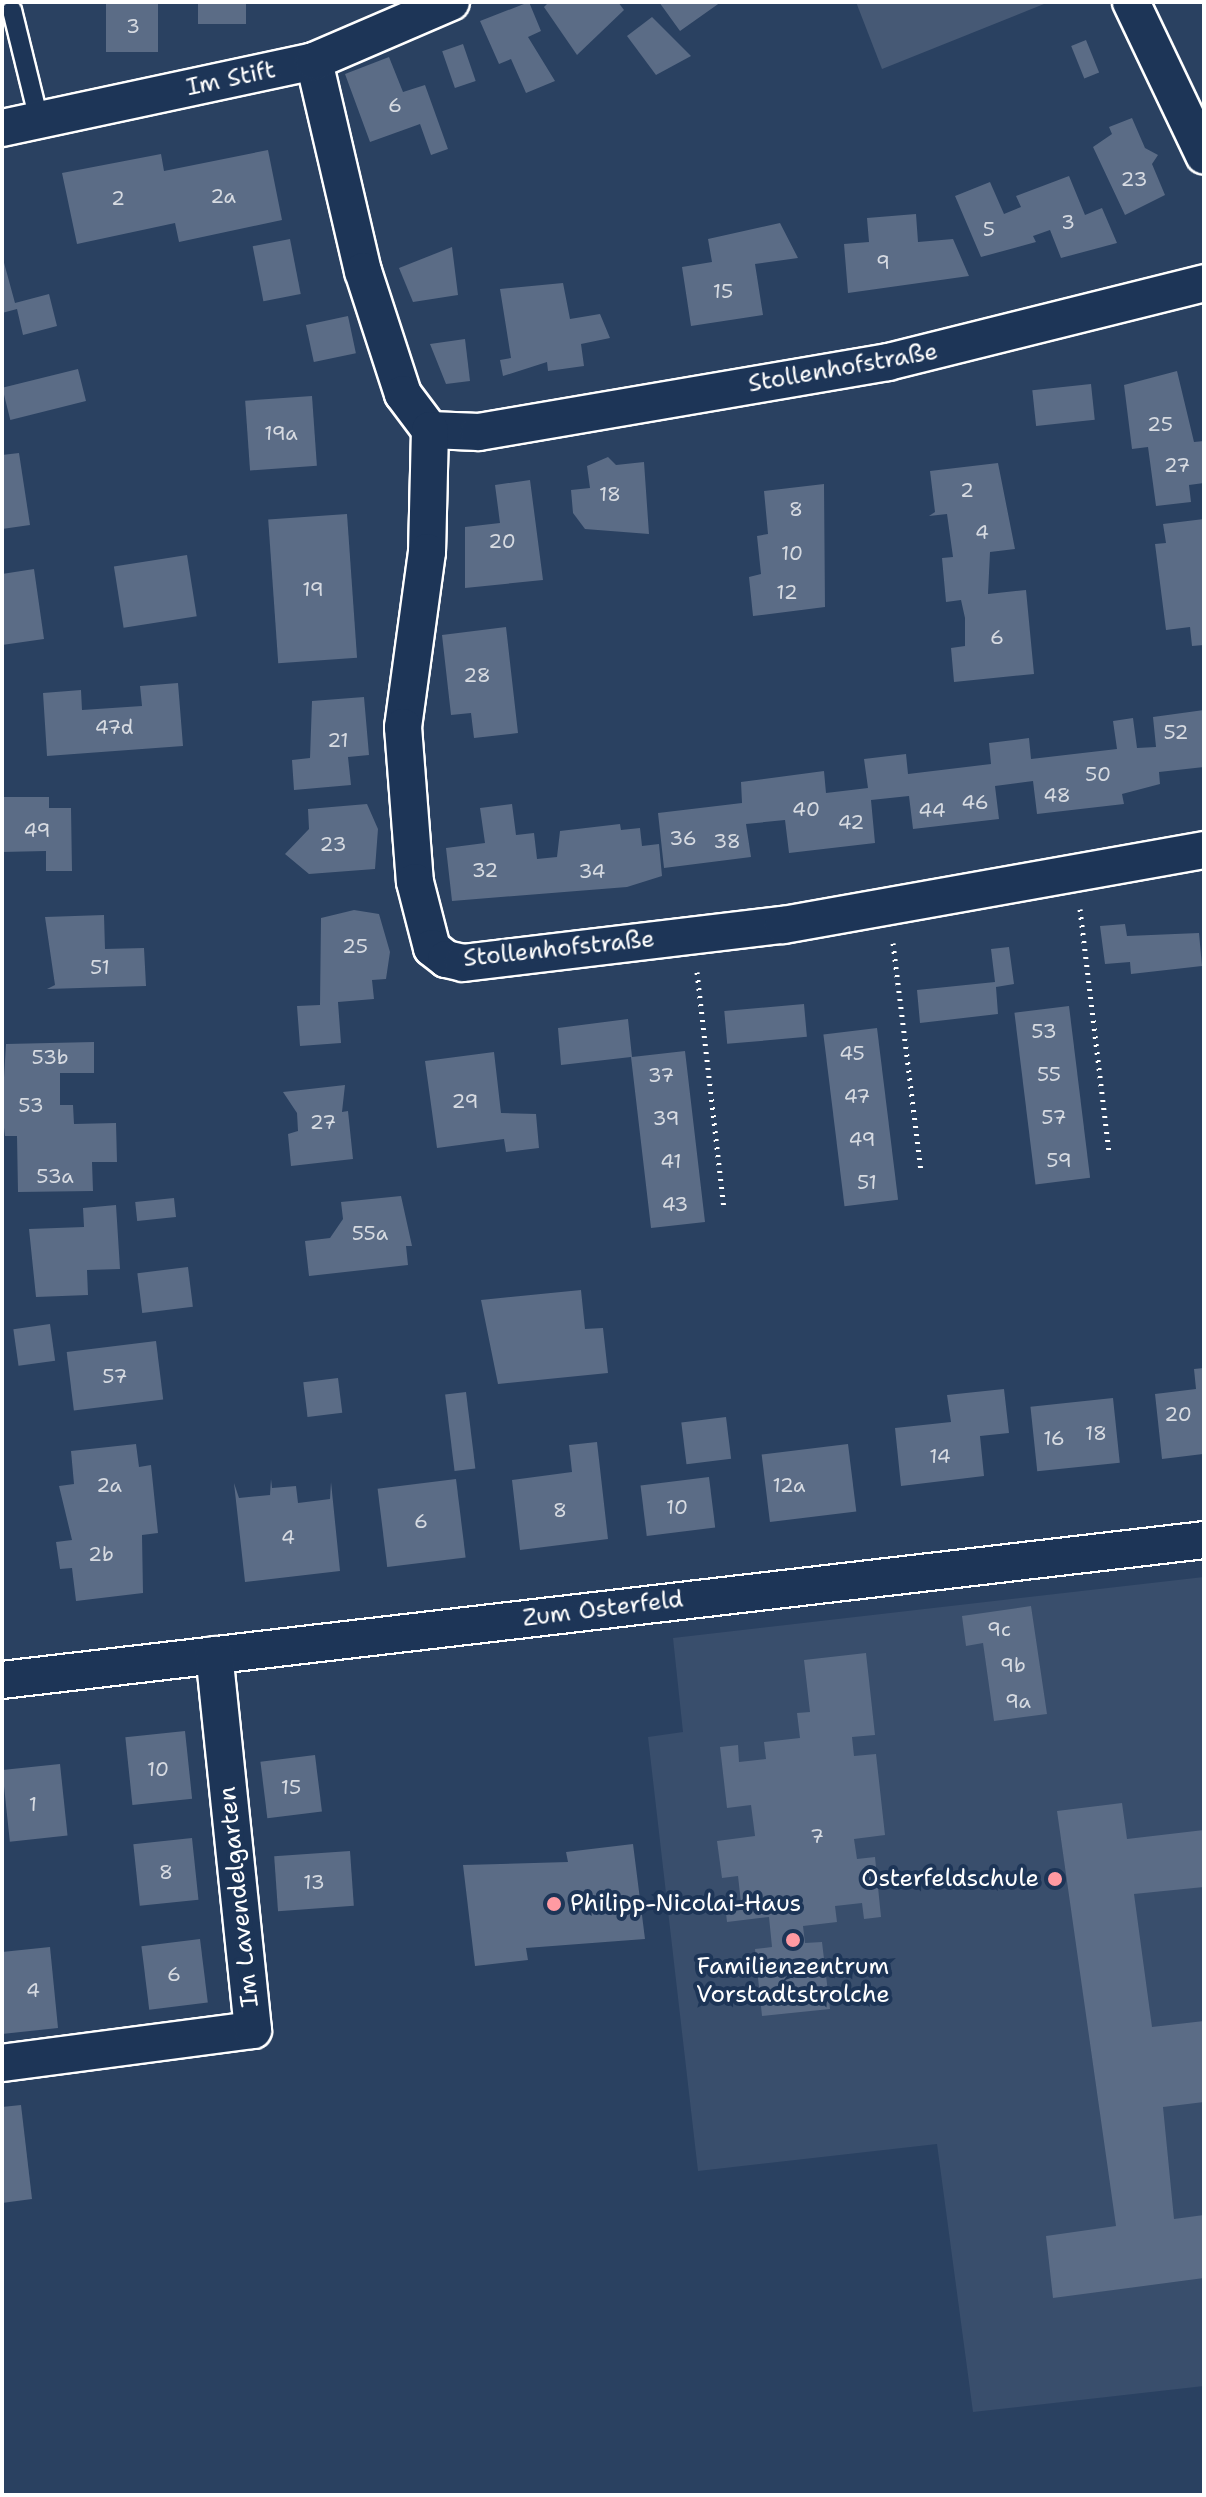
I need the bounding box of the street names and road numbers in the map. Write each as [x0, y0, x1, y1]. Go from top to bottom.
street label: Im Stift [184, 56, 278, 102]
street label: Stollenhofstraße [746, 337, 940, 399]
street label: Stollenhofstraße [462, 925, 656, 973]
street label: Zum Osterfeld [521, 1585, 685, 1633]
street label: Im Lavendelgarten [213, 1785, 265, 2009]

